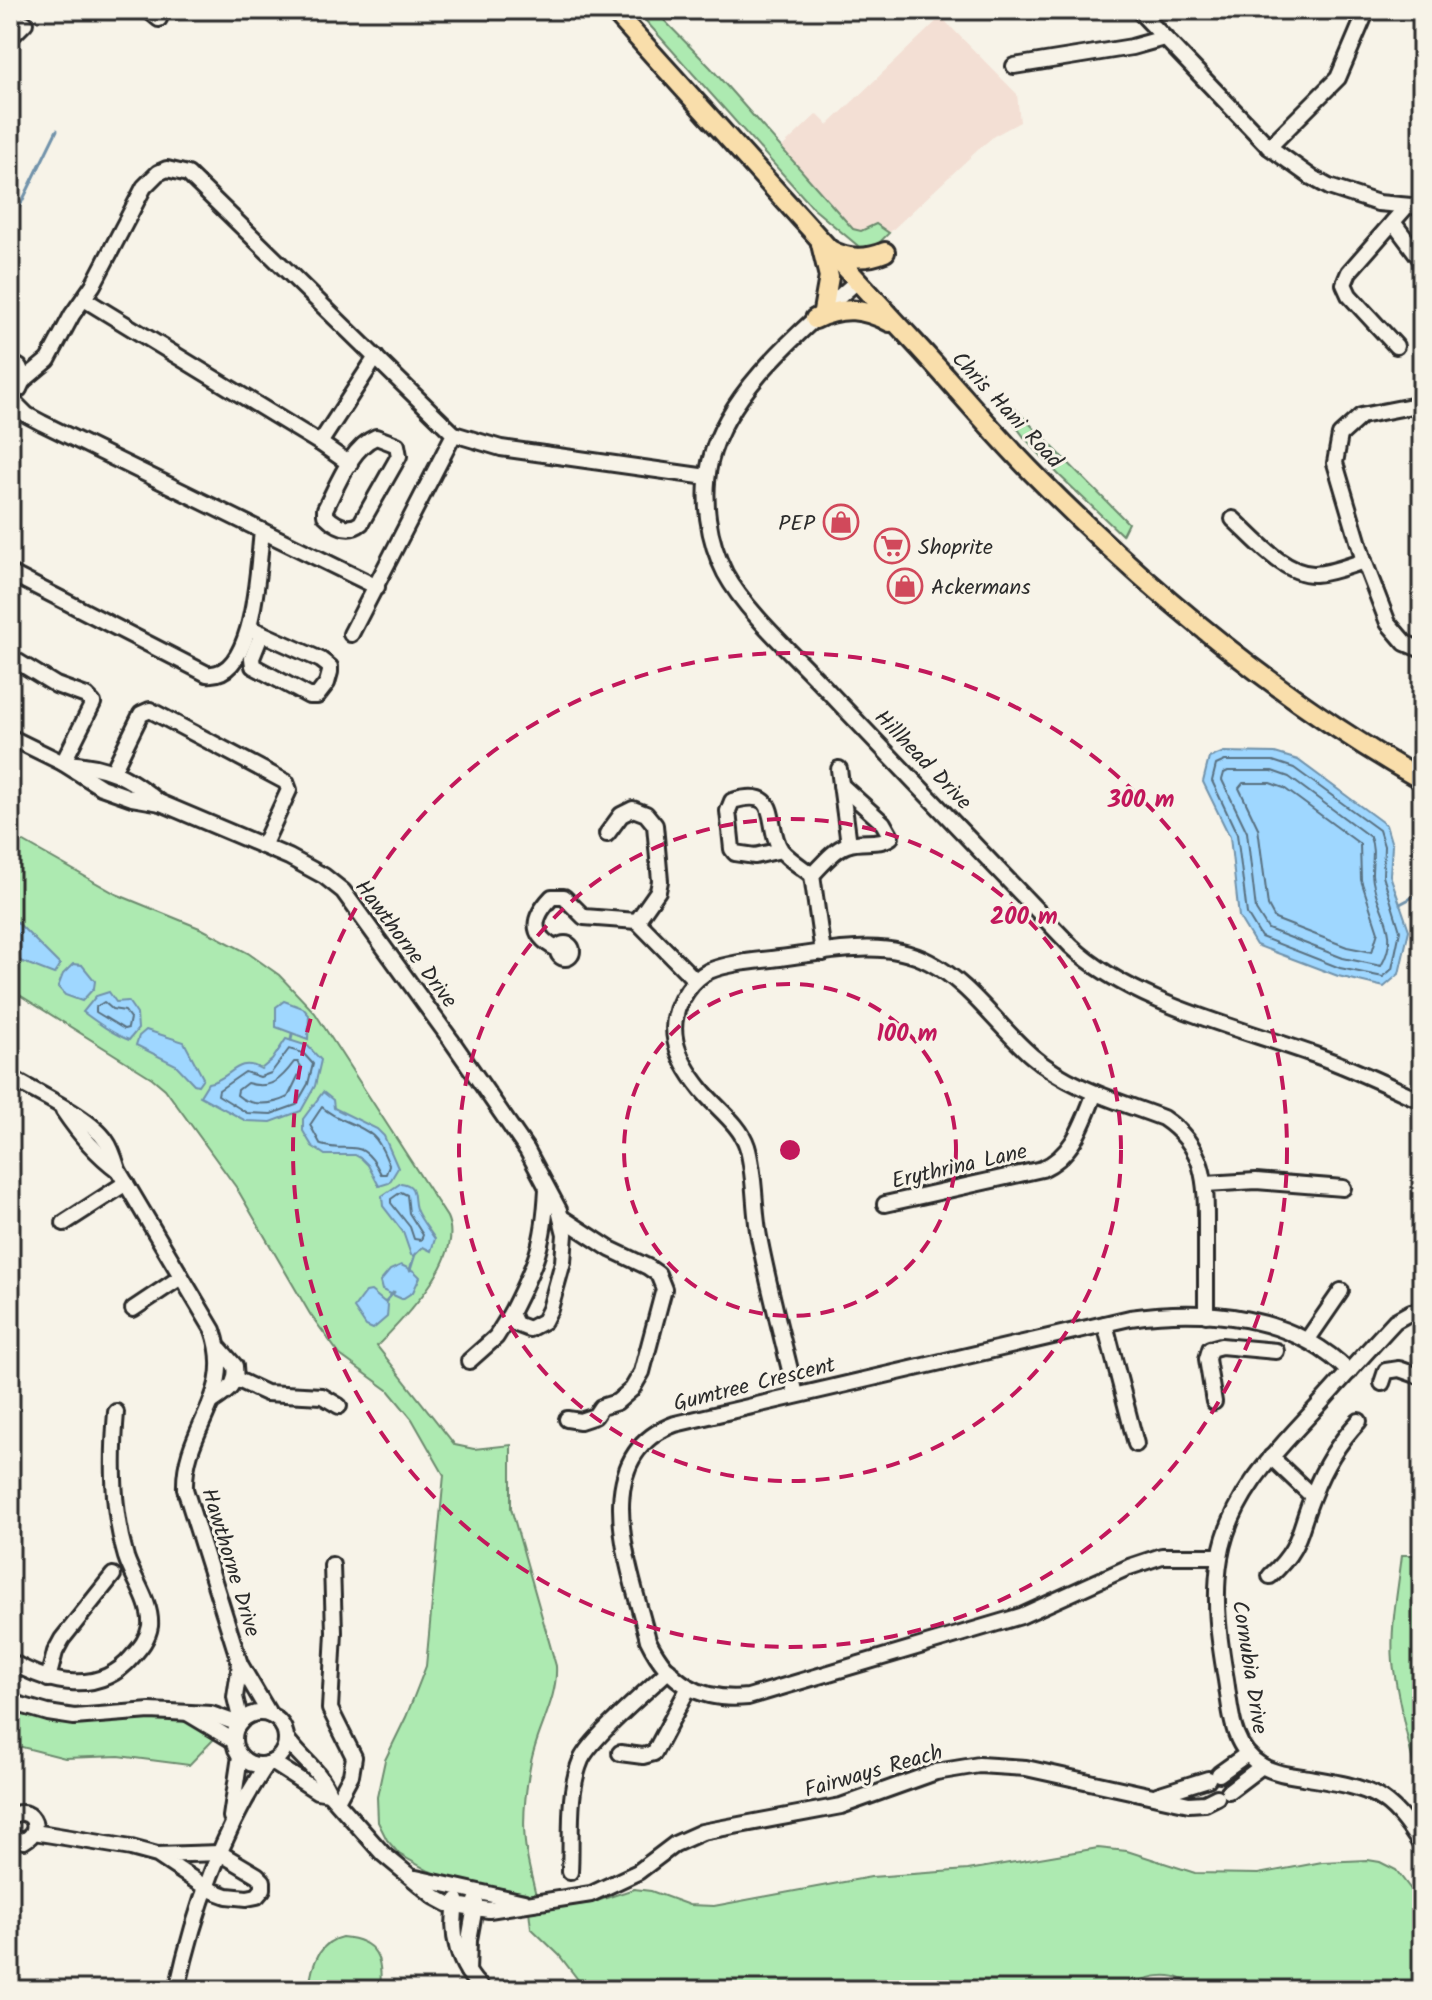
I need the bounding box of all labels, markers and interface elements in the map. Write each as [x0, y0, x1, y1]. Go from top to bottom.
street label: Chris Hani Road [942, 344, 1071, 478]
shop icon: PEP [822, 503, 860, 541]
place label: PEP [778, 507, 816, 542]
supermarket icon: Shoprite [873, 527, 911, 565]
place label: Shoprite [918, 531, 993, 566]
shop icon: Ackermans [886, 567, 924, 605]
place label: Ackermans [931, 571, 1031, 606]
street label: Hillhead Drive [865, 702, 979, 819]
text: 300 m [1107, 781, 1174, 820]
street label: Hawthorne Drive [345, 873, 465, 1017]
text: 200 m [990, 898, 1058, 937]
text: 100 m [877, 1015, 937, 1054]
street label: Erythrina Lane [888, 1135, 1031, 1200]
centre of rings [776, 1136, 804, 1164]
street label: Gumtree Crescent [670, 1348, 840, 1422]
street label: Hawthorne Drive [190, 1484, 269, 1641]
street label: Cornubia Drive [1221, 1598, 1276, 1737]
street label: Fairways Reach [800, 1736, 947, 1809]

